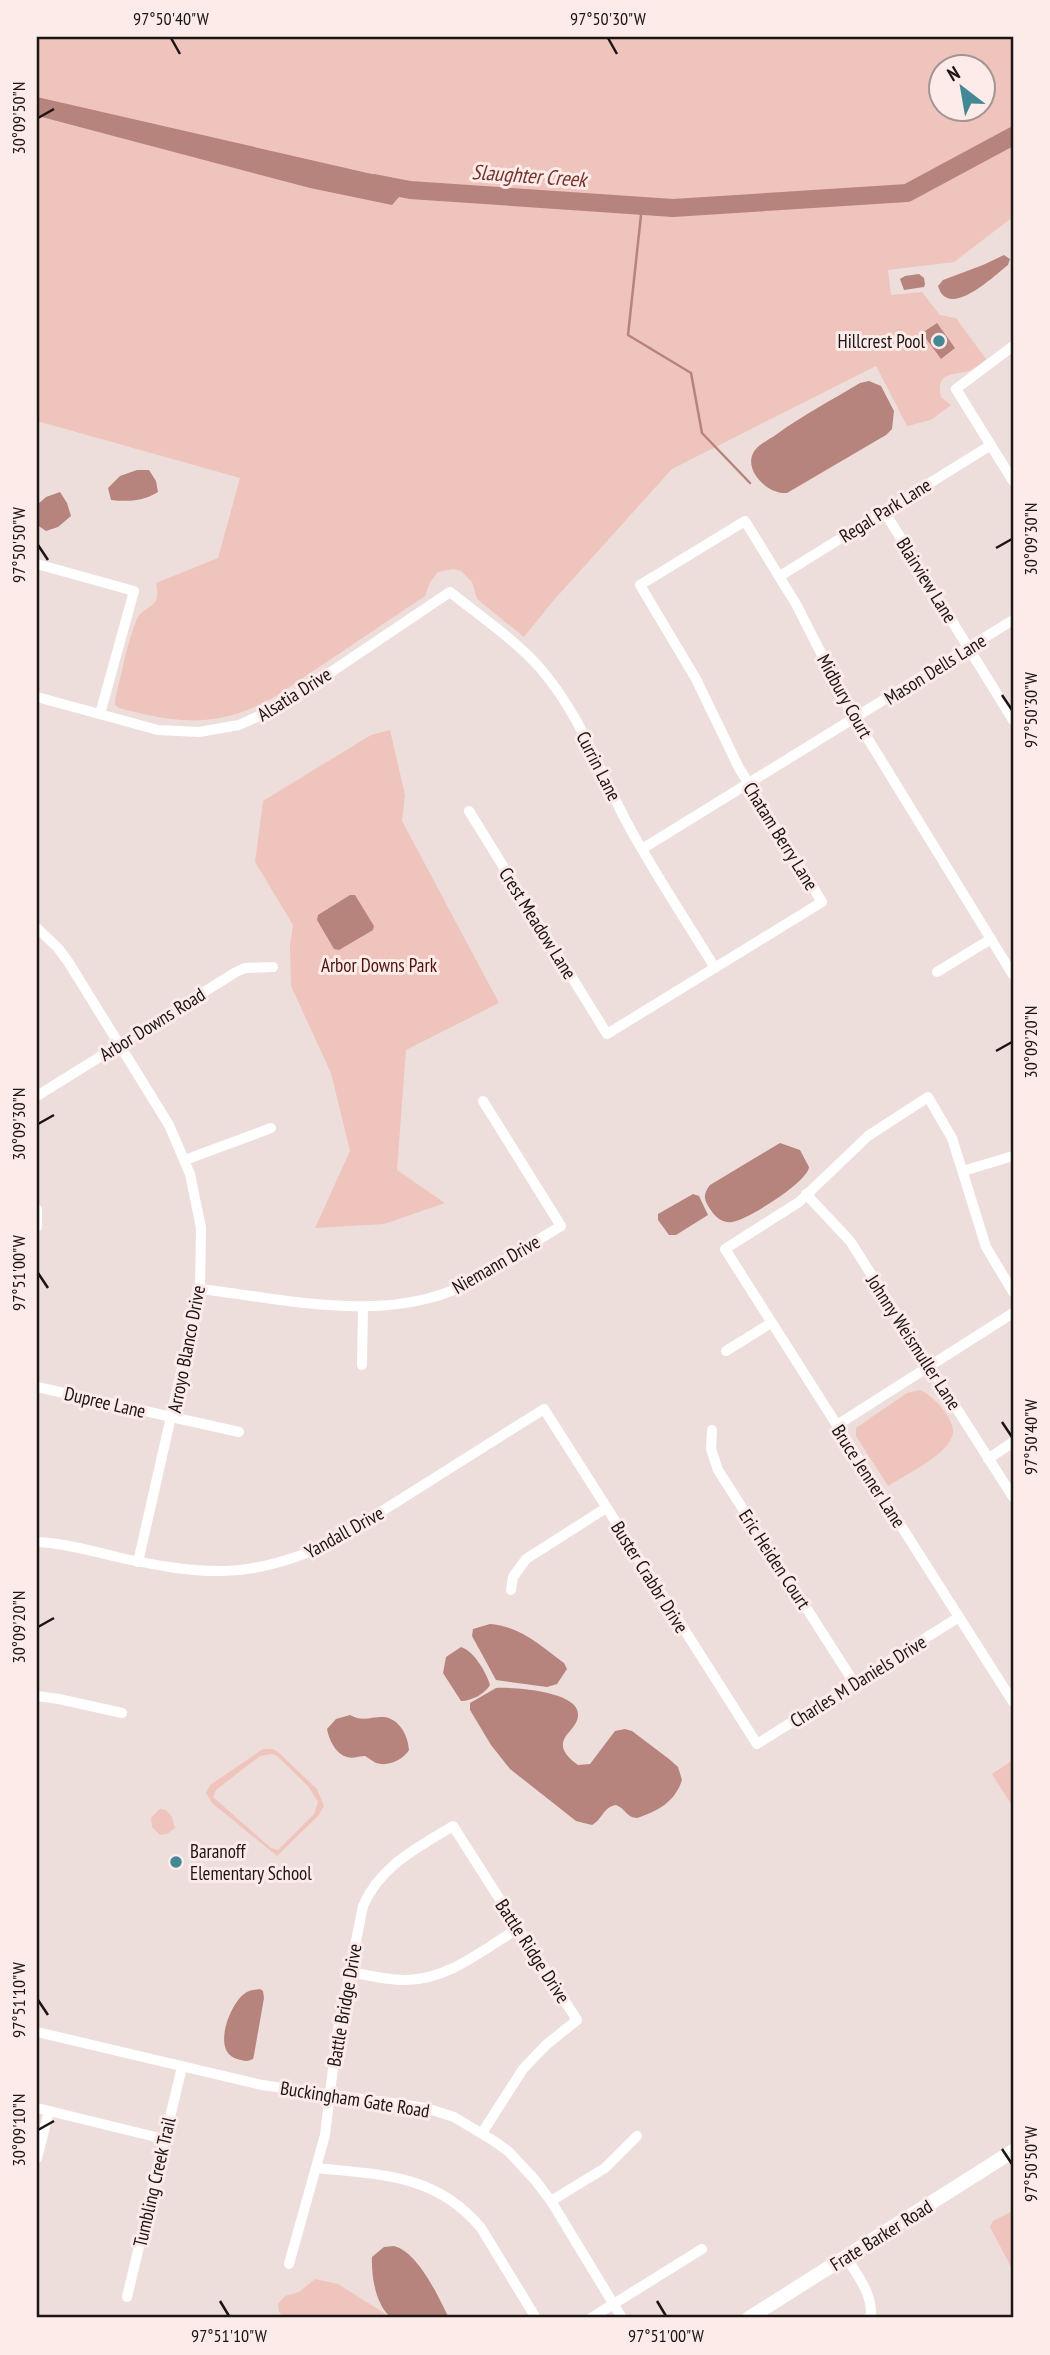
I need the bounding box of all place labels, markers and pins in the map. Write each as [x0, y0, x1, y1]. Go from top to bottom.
place label: Hillcrest Pool [837, 329, 926, 353]
marker: Hillcrest Pool [931, 333, 947, 349]
place label: Baranoff Elementary School [190, 1839, 312, 1885]
marker: Baranoff Elementary School [168, 1854, 184, 1870]

